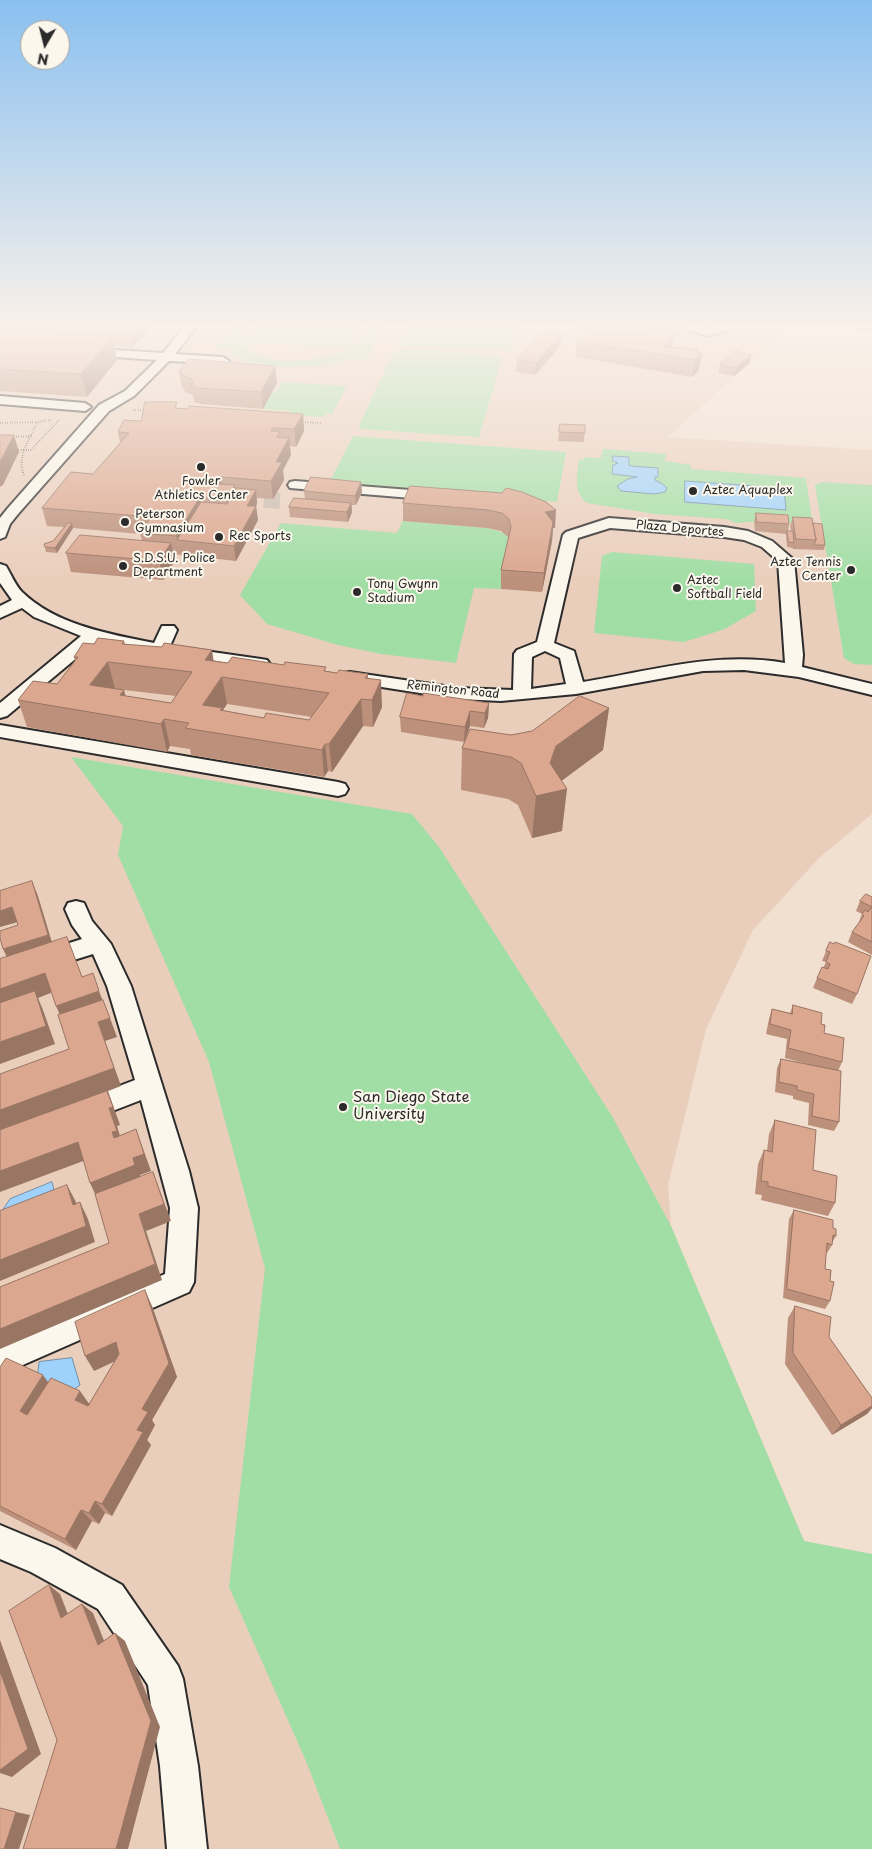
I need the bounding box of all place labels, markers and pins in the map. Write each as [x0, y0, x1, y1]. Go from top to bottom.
marker: Fowler Athletics Center [195, 461, 207, 473]
place label: Fowler Athletics Center [154, 475, 248, 503]
place label: Aztec Aquaplex [703, 484, 792, 498]
marker: Aztec Aquaplex [687, 485, 699, 497]
place label: Peterson Gymnasium [135, 508, 204, 536]
marker: Peterson Gymnasium [119, 516, 131, 528]
place label: Rec Sports [229, 530, 291, 544]
marker: Rec Sports [213, 531, 225, 543]
place label: S.D.S.U. Police Department [133, 552, 215, 580]
place label: Aztec Tennis Center [770, 556, 841, 584]
marker: S.D.S.U. Police Department [117, 560, 129, 572]
marker: Aztec Tennis Center [845, 564, 857, 576]
place label: Aztec Softball Field [687, 574, 762, 602]
place label: Tony Gwynn Stadium [367, 578, 438, 606]
marker: Aztec Softball Field [671, 582, 683, 594]
marker: Tony Gwynn Stadium [351, 586, 363, 598]
place label: San Diego State University [353, 1089, 469, 1124]
marker: San Diego State University [337, 1101, 349, 1113]

